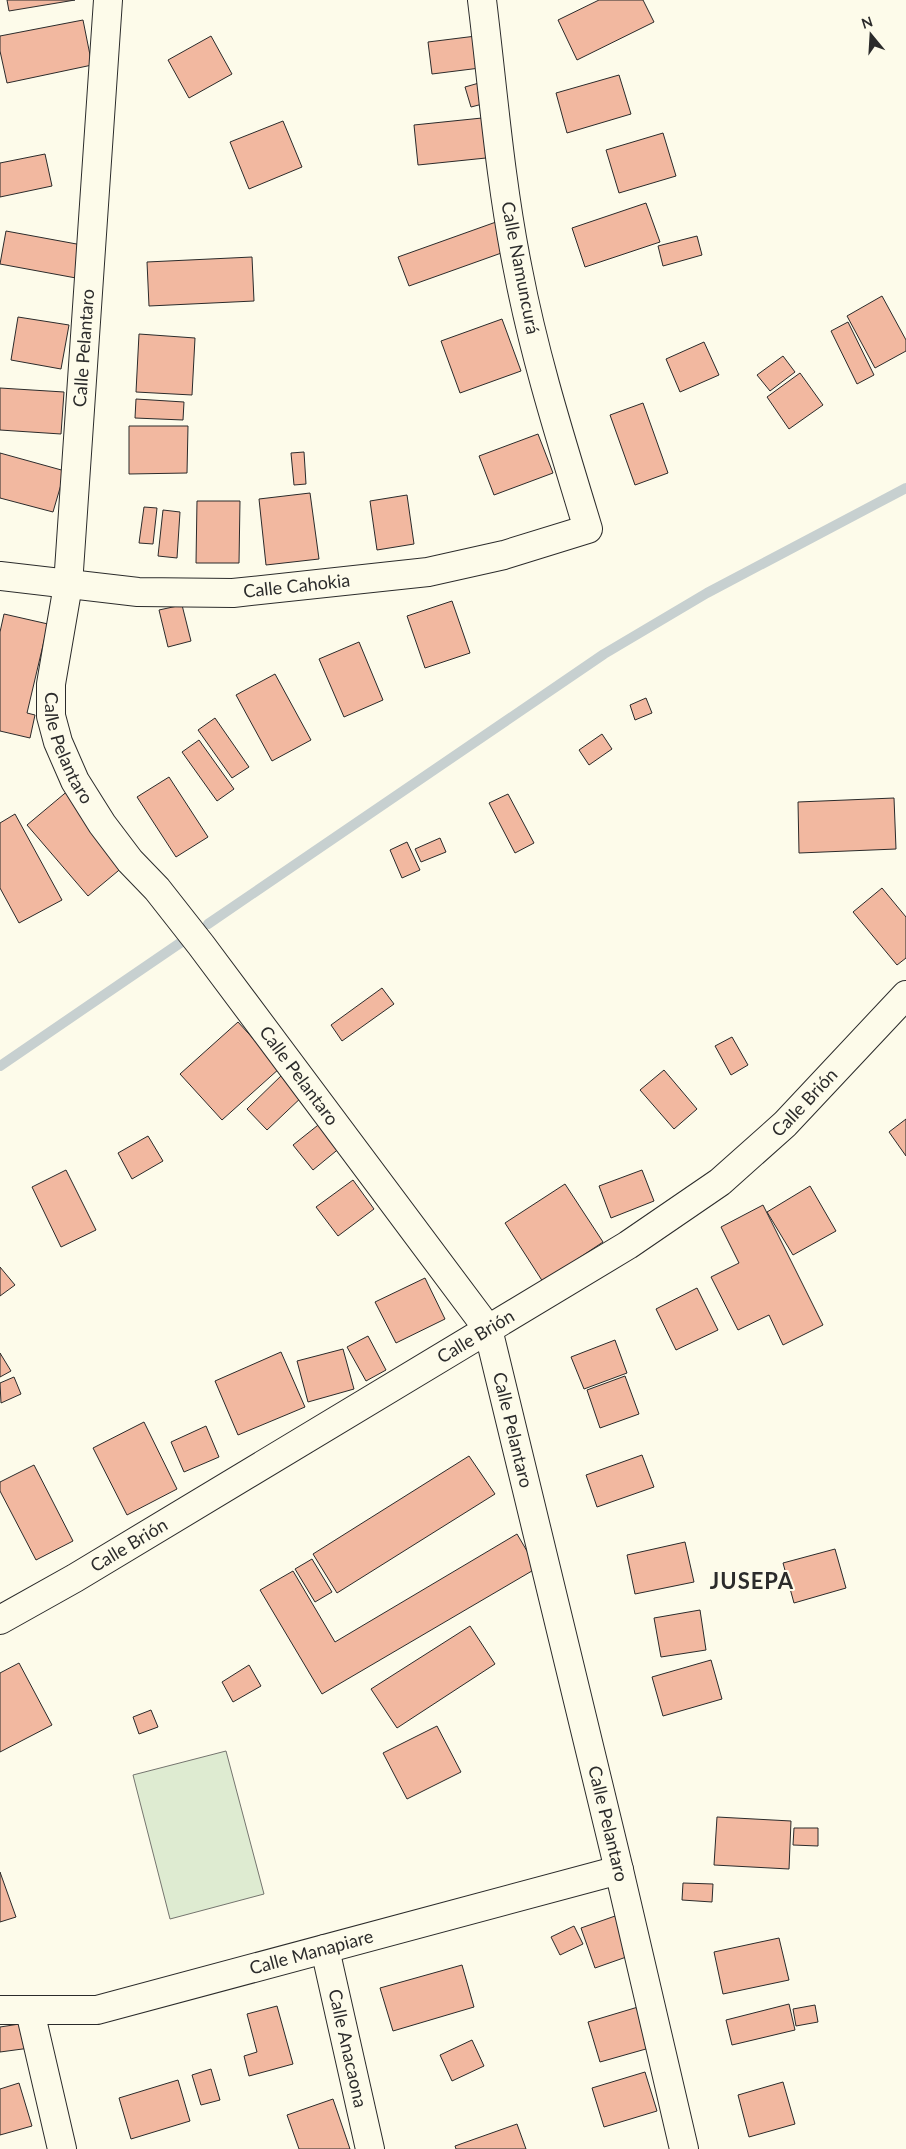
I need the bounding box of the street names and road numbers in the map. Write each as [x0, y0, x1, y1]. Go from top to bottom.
street label: Calle Namuncurá [497, 200, 545, 336]
street label: Calle Pelantaro [68, 288, 98, 408]
street label: Calle Cahokia [242, 568, 351, 602]
street label: Calle Pelantaro [41, 692, 98, 807]
street label: Calle Pelantaro [255, 1021, 344, 1129]
street label: Calle Brión [766, 1063, 842, 1141]
street label: Calle Brión [433, 1304, 518, 1367]
street label: Calle Pelantaro [489, 1370, 538, 1490]
street label: Calle Brión [86, 1513, 171, 1576]
street label: Calle Pelantaro [584, 1763, 633, 1884]
street label: Calle Manapiare [247, 1924, 375, 1979]
street label: Calle Anacaona [324, 1987, 372, 2110]

